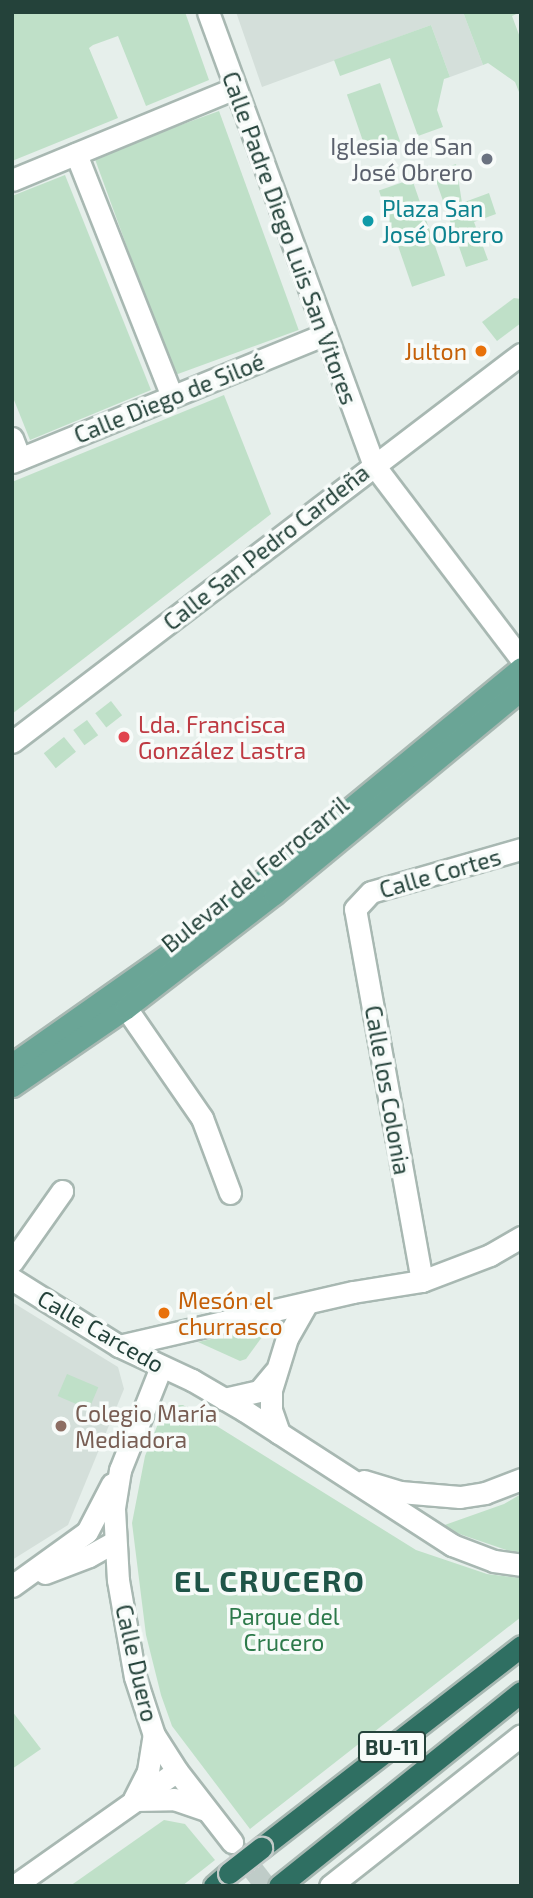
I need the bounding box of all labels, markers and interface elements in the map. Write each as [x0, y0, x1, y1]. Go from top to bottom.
street label: Calle Padre Diego Luis San Vitores [217, 68, 363, 408]
place label: Iglesia de San José Obrero [330, 132, 473, 186]
marker: Iglesia de San José Obrero [479, 151, 495, 167]
place label: Plaza San José Obrero [382, 194, 504, 248]
marker: Plaza San José Obrero [360, 213, 376, 229]
place label: Julton [404, 337, 467, 365]
marker: Julton [473, 343, 489, 359]
street label: Calle Diego de Siloé [70, 347, 268, 449]
street label: Calle San Pedro Cardeña [158, 458, 374, 636]
place label: Lda. Francisca González Lastra [138, 710, 306, 764]
marker: Lda. Francisca González Lastra [116, 729, 132, 745]
street label: Bulevar del Ferrocarril [156, 790, 354, 958]
street label: Calle Cortes [376, 842, 504, 904]
street label: Calle los Colonia [360, 1003, 416, 1177]
street label: Calle Carcedo [33, 1284, 169, 1378]
place label: Mesón el churrasco [178, 1286, 283, 1340]
marker: Mesón el churrasco [156, 1305, 172, 1321]
place label: Colegio María Mediadora [75, 1399, 217, 1453]
marker: Colegio María Mediadora [53, 1418, 69, 1434]
district label: EL CRUCERO [175, 1562, 365, 1598]
street label: Calle Duero [110, 1602, 164, 1724]
park label: Parque del Crucero [228, 1602, 340, 1656]
road number: BU-11 [357, 1730, 427, 1764]

